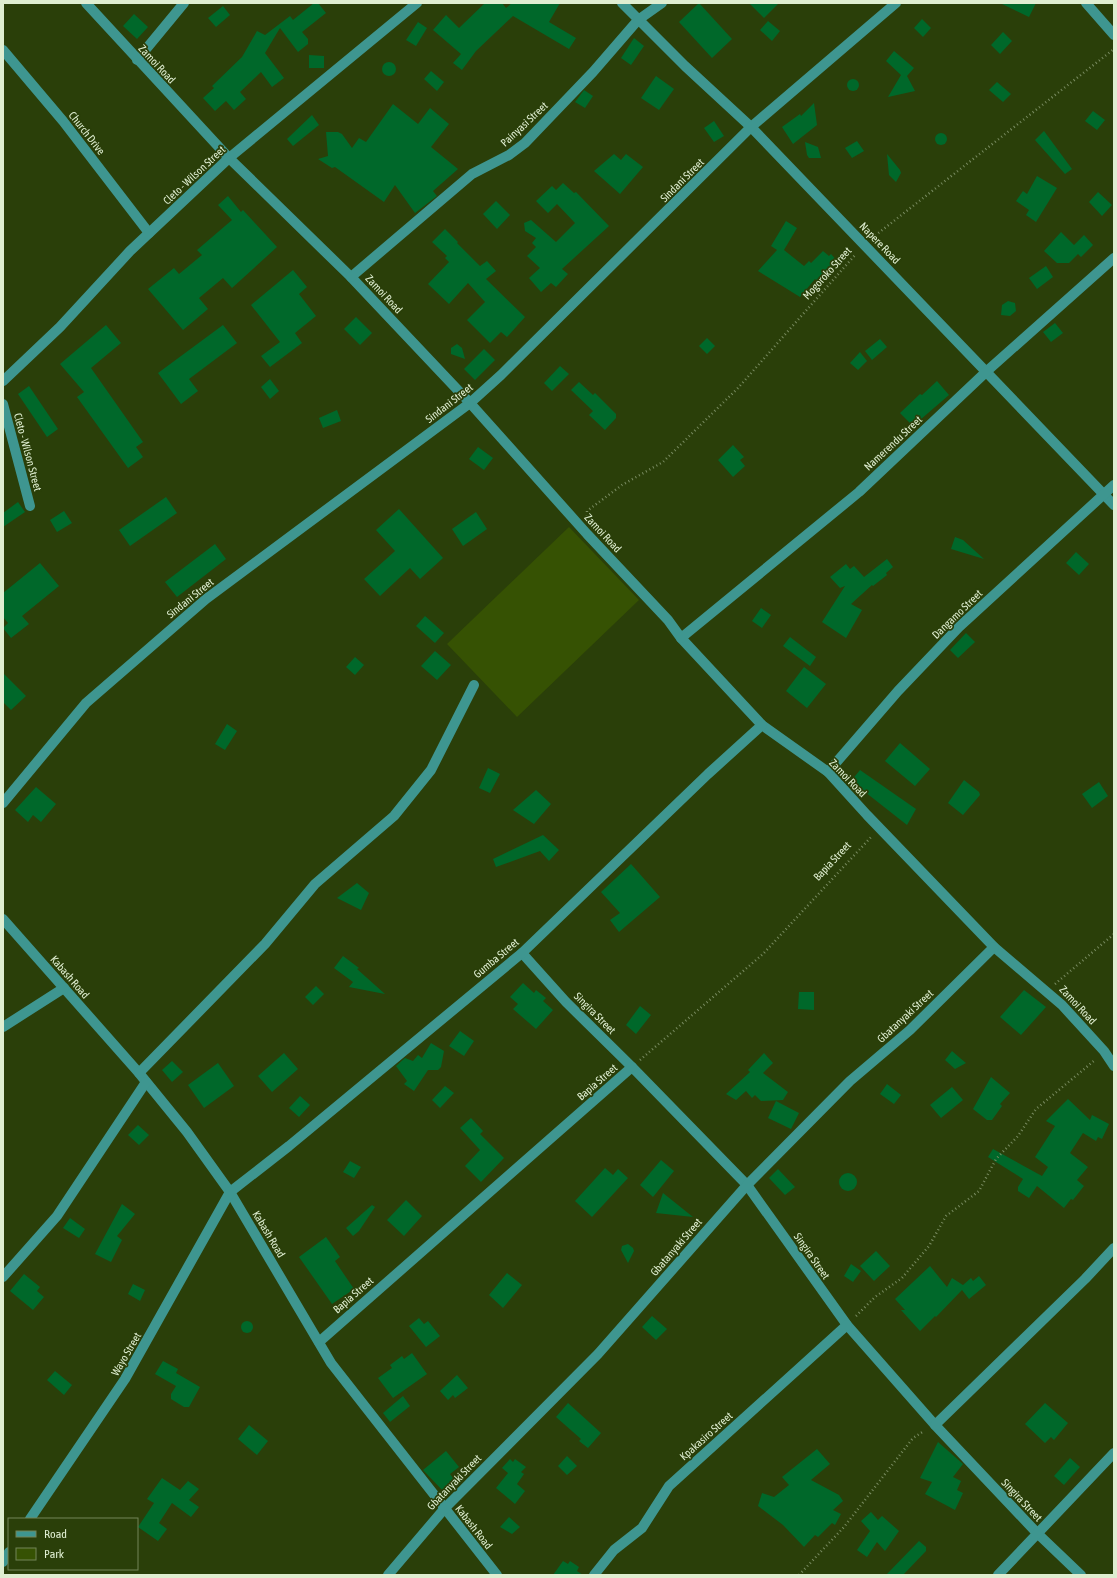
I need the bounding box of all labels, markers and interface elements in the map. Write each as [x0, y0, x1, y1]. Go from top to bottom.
street label: Zamoi Road [136, 42, 178, 86]
street label: Painyasi Street [498, 99, 550, 149]
street label: Church Drive [67, 109, 107, 157]
street label: Cleto - Wilson Street [161, 143, 227, 207]
street label: Sindani Street [658, 156, 706, 204]
street label: Napere Road [857, 220, 903, 266]
street label: Mogoroko Street [800, 244, 854, 302]
street label: Zamoi Road [363, 272, 405, 316]
street label: Sindani Street [423, 381, 475, 425]
street label: Cleto - Wilson Street [12, 412, 44, 492]
street label: Namerendu Street [862, 413, 924, 473]
street label: Zamoi Road [582, 511, 624, 555]
street label: Sindani Street [164, 576, 216, 620]
street label: Dangamo Street [929, 587, 985, 641]
street label: Zamoi Road [827, 756, 869, 800]
street label: Bapia Street [811, 839, 853, 883]
street label: Gumba Street [471, 936, 521, 980]
street label: Kabash Road [48, 953, 92, 1001]
street label: Zamoi Road [1057, 983, 1099, 1027]
street label: Gbatanyaki Street [875, 987, 935, 1045]
street label: Singira Street [572, 990, 618, 1036]
street label: Bapia Street [575, 1061, 619, 1103]
street label: Kabash Road [250, 1208, 288, 1260]
street label: Gbatanyaki Street [648, 1216, 704, 1278]
street label: Singira Street [792, 1231, 832, 1281]
street label: Bapia Street [331, 1274, 375, 1316]
street label: Wayo Street [109, 1330, 143, 1378]
street label: Kpakasiro Street [677, 1409, 735, 1463]
street label: Gbatanyaki Street [425, 1452, 483, 1512]
street label: Singira Street [999, 1476, 1045, 1524]
street label: Kabash Road [453, 1503, 495, 1551]
legend [8, 1518, 138, 1570]
text: Road [44, 1527, 67, 1541]
text: Park [44, 1547, 65, 1561]

